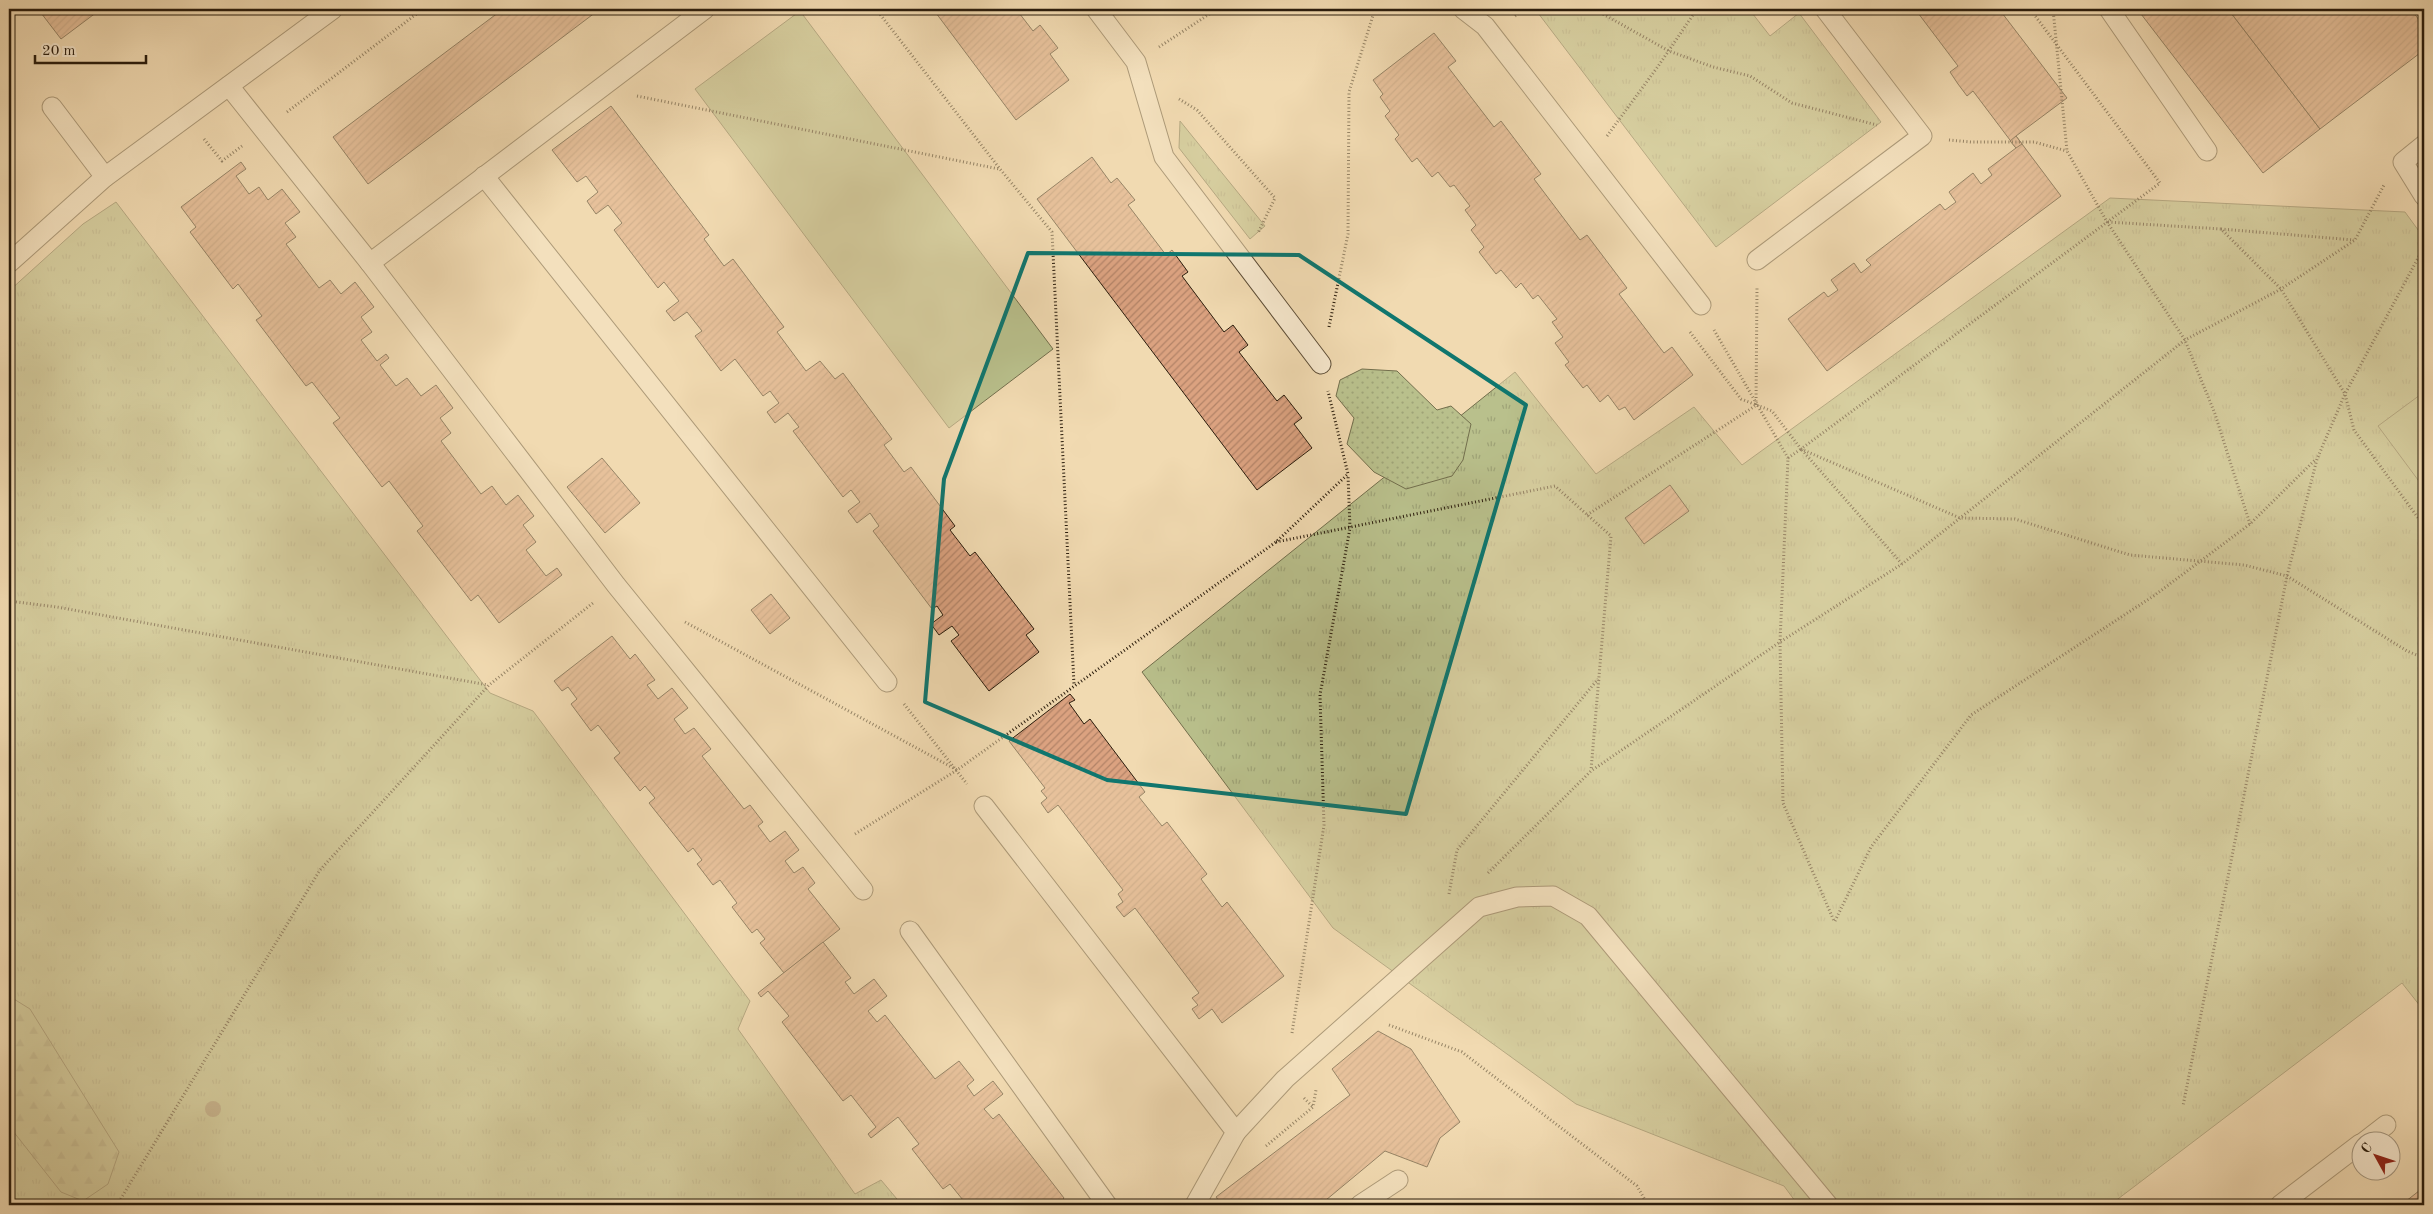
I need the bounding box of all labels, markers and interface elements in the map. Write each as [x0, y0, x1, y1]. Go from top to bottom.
scale bar [35, 32, 146, 64]
text: 20 m [42, 44, 76, 59]
north arrow [2350, 1132, 2400, 1182]
text: С [2358, 1140, 2375, 1156]

